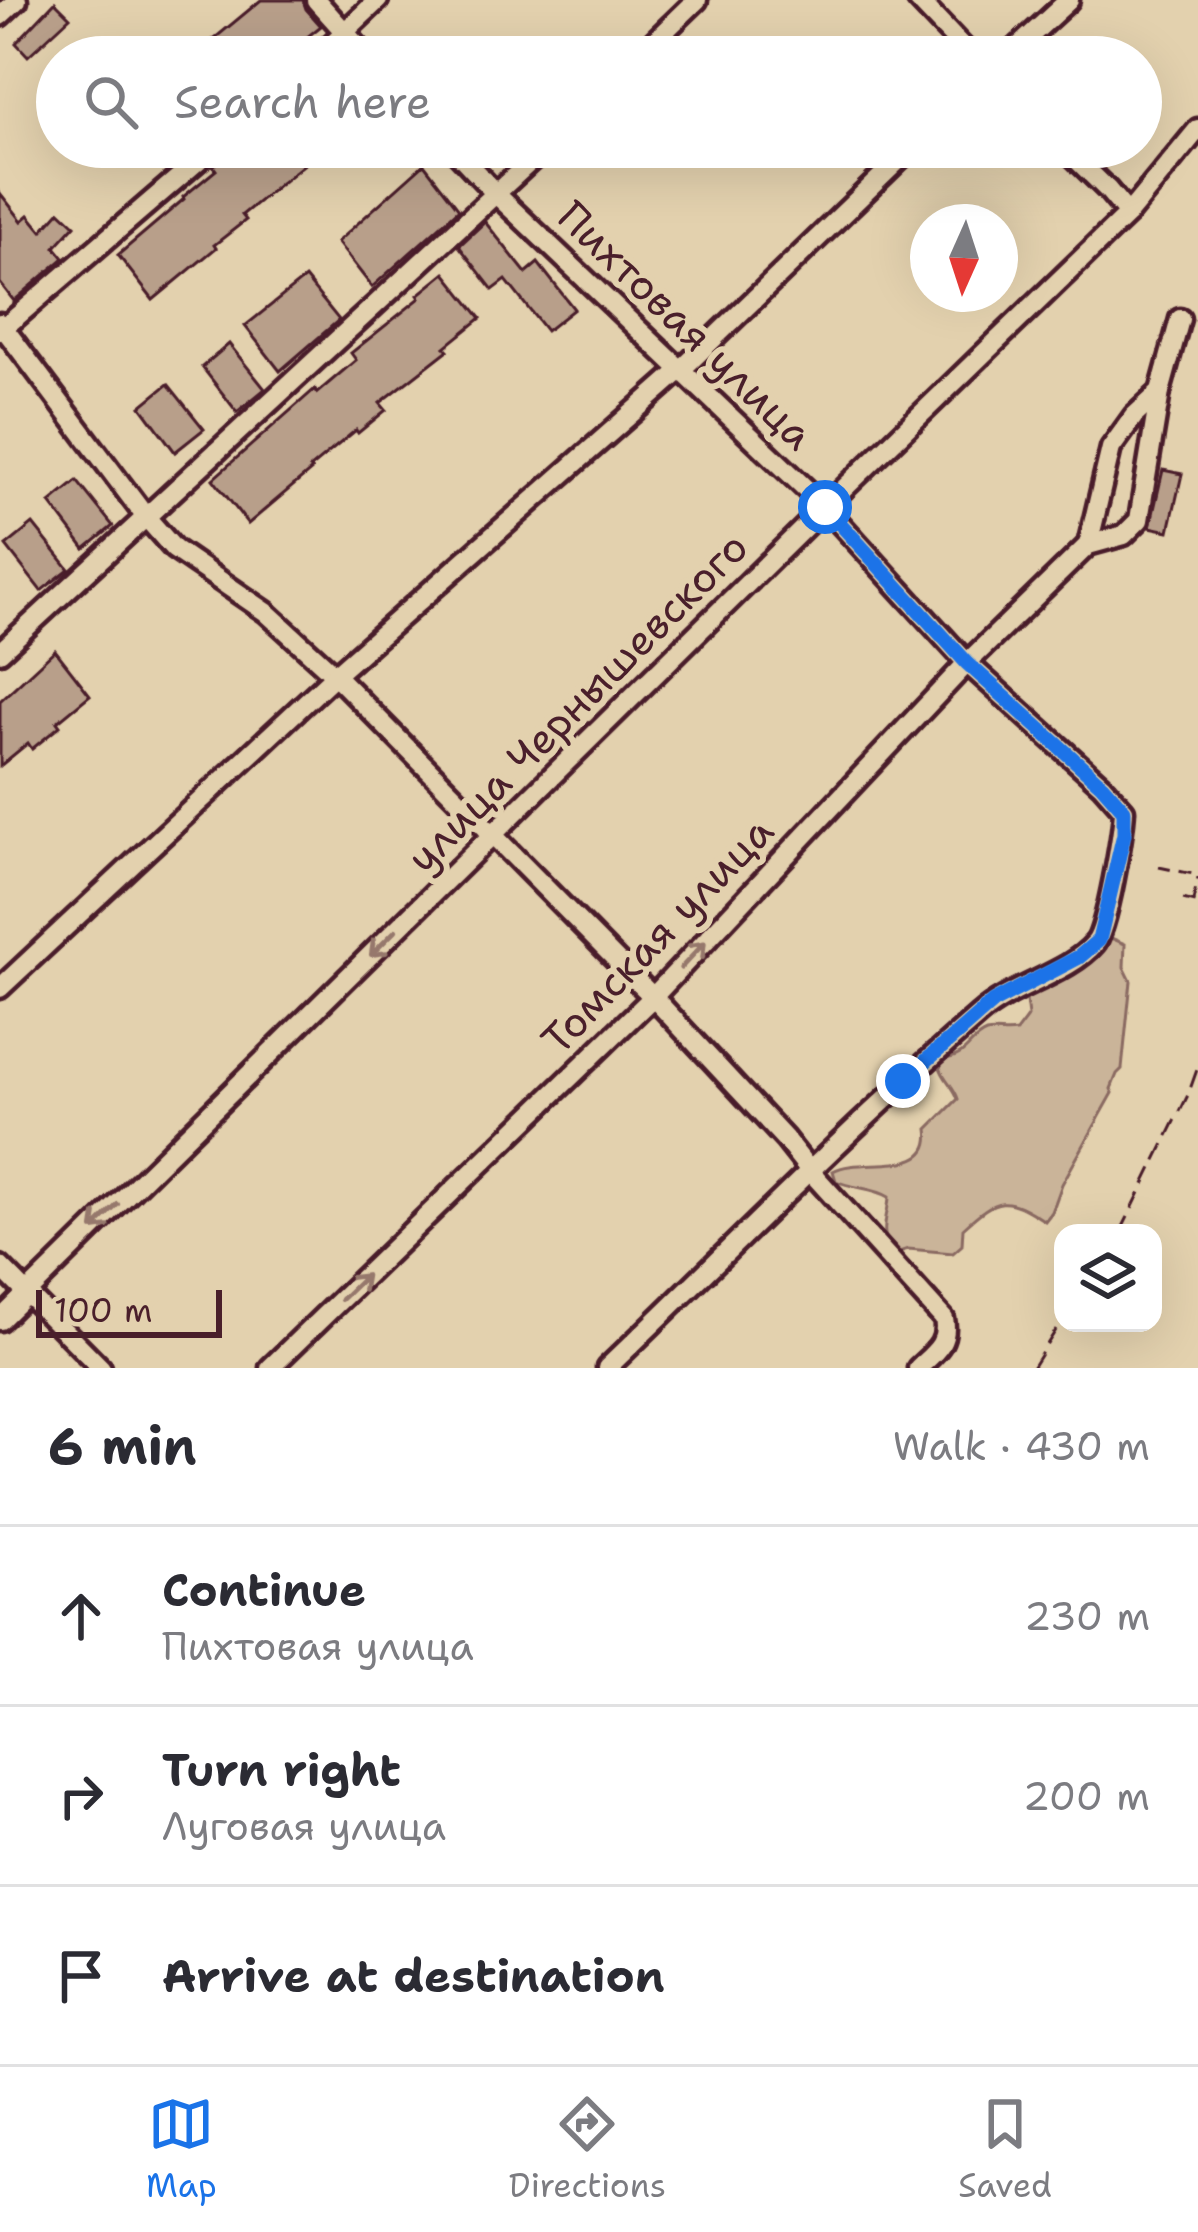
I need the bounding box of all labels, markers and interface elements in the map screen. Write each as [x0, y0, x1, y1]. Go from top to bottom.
search box [36, 36, 1162, 168]
icon: search [78, 69, 144, 135]
text: Search here [174, 72, 431, 132]
street label: Пихтовая улица [546, 188, 826, 462]
north arrow [910, 204, 1018, 312]
route start [798, 480, 852, 534]
street label: улица Чернышевского [394, 519, 760, 885]
street label: Томская улица [529, 804, 785, 1066]
one-way arrow [369, 928, 398, 957]
one-way arrow [678, 940, 706, 970]
route end [876, 1054, 930, 1108]
one-way arrow [91, 1202, 120, 1230]
map controls [1054, 1224, 1162, 1332]
button: layers [1054, 1224, 1162, 1332]
one-way arrow [339, 1273, 368, 1301]
scale bar [36, 1284, 222, 1337]
text: 100 m [54, 1288, 153, 1333]
text: 6 min [48, 1412, 197, 1480]
text: Walk · 430 m [893, 1420, 1150, 1472]
text: Continue [162, 1560, 366, 1620]
icon: ahead [48, 1583, 114, 1649]
text: 230 m [1024, 1590, 1150, 1642]
text: Пихтовая улица [162, 1620, 474, 1672]
text: Turn right [162, 1740, 401, 1800]
icon: right [48, 1763, 114, 1829]
text: 200 m [1023, 1770, 1150, 1822]
text: Луговая улица [162, 1800, 446, 1852]
icon: arrive [48, 1943, 114, 2009]
text: Arrive at destination [162, 1946, 665, 2006]
tab: Map [146, 2091, 217, 2208]
tab: Directions [509, 2091, 666, 2208]
tab: Saved [958, 2091, 1052, 2208]

